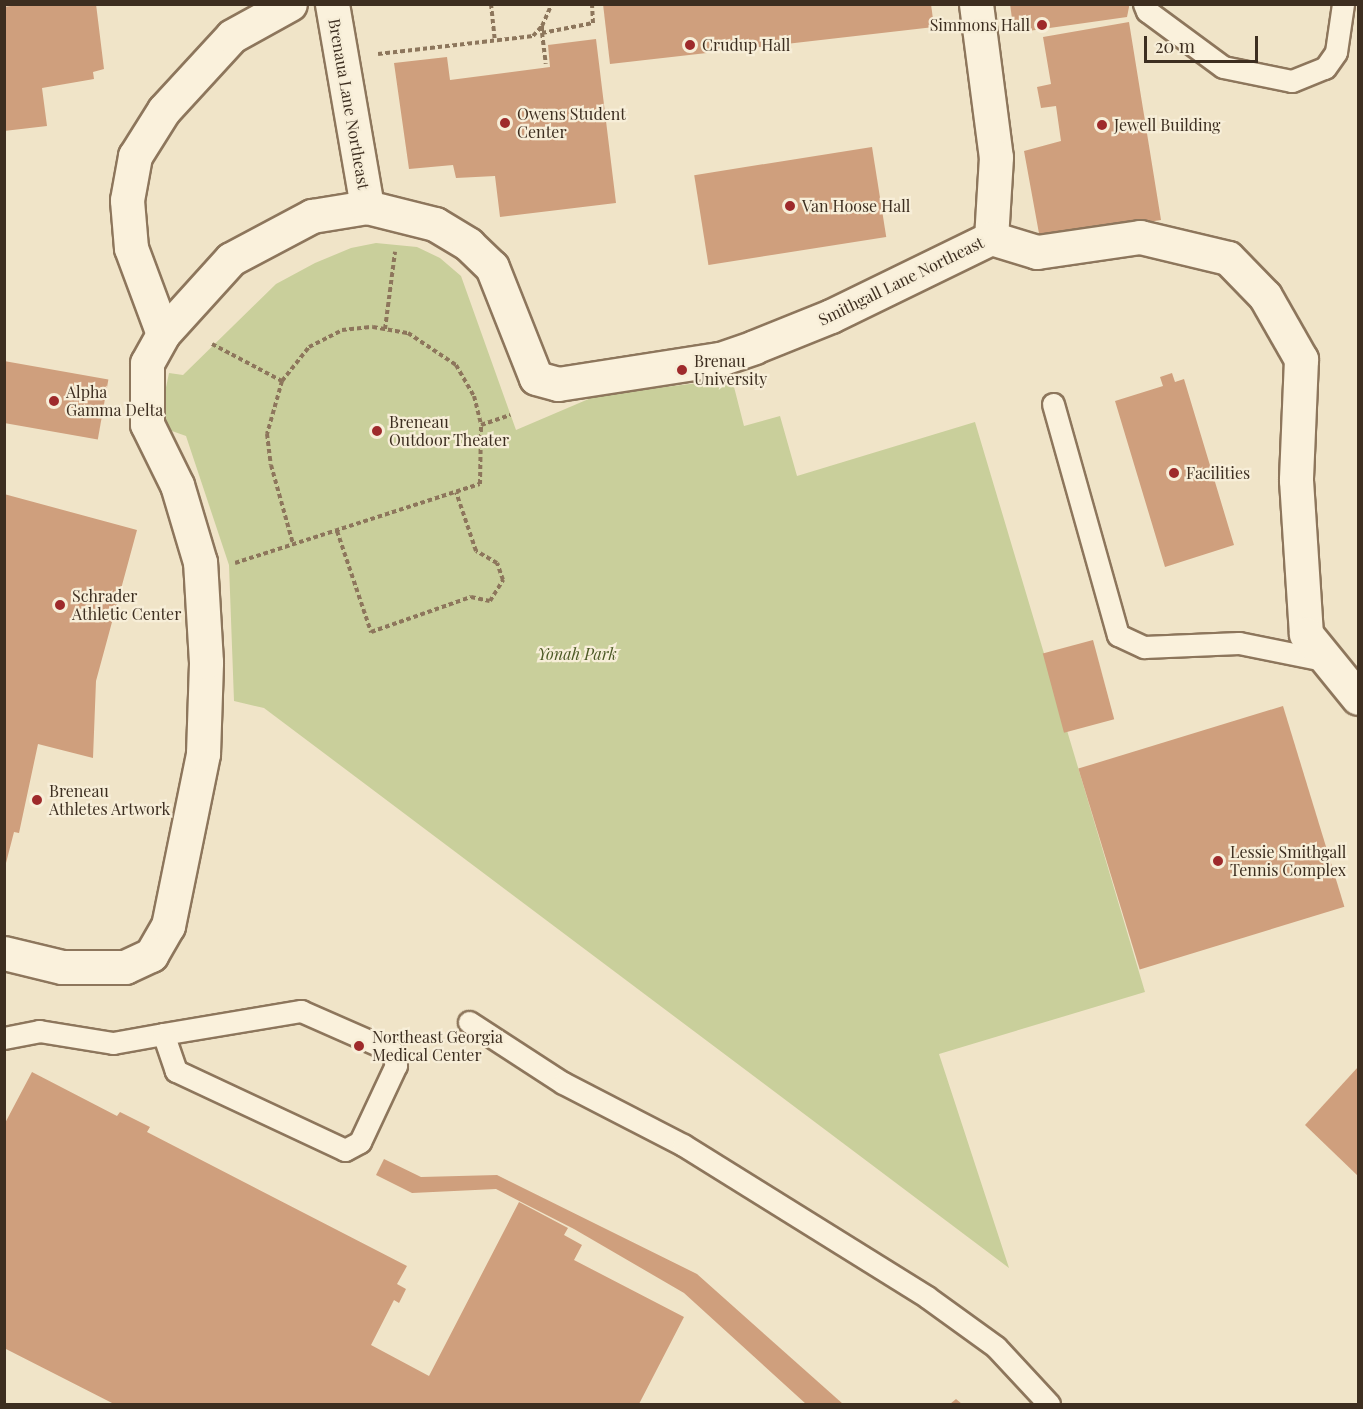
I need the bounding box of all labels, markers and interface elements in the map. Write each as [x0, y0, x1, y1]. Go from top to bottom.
place label: Simmons Hall [930, 15, 1030, 35]
street label: Brenaua Lane Northeast [324, 17, 374, 191]
marker: Simmons Hall [1035, 18, 1049, 32]
scale bar [1147, 24, 1261, 62]
text: 20 m [1155, 34, 1195, 58]
place label: Crudup Hall [702, 35, 790, 55]
marker: Crudup Hall [683, 38, 697, 52]
place label: Owens Student Center [517, 104, 626, 142]
place label: Jewell Building [1114, 115, 1221, 135]
marker: Owens Student Center [498, 116, 512, 130]
marker: Jewell Building [1095, 118, 1109, 132]
place label: Van Hoose Hall [802, 196, 910, 216]
marker: Van Hoose Hall [783, 199, 797, 213]
street label: Smithgall Lane Northeast [815, 233, 987, 329]
place label: Brenau University [694, 351, 767, 389]
marker: Brenau University [675, 363, 689, 377]
place label: Alpha Gamma Delta [66, 382, 163, 420]
marker: Alpha Gamma Delta [47, 394, 61, 408]
place label: Breneau Outdoor Theater [389, 412, 510, 450]
marker: Breneau Outdoor Theater [370, 424, 384, 438]
place label: Facilities [1186, 463, 1250, 483]
marker: Facilities [1167, 466, 1181, 480]
place label: Schrader Athletic Center [72, 586, 181, 624]
marker: Schrader Athletic Center [53, 598, 67, 612]
park label: Yonah Park [537, 644, 617, 664]
place label: Breneau Athletes Artwork [49, 781, 171, 819]
marker: Breneau Athletes Artwork [30, 793, 44, 807]
place label: Lessie Smithgall Tennis Complex [1230, 842, 1346, 880]
marker: Lessie Smithgall Tennis Complex [1211, 854, 1225, 868]
place label: Northeast Georgia Medical Center [372, 1027, 503, 1065]
marker: Northeast Georgia Medical Center [350, 1037, 368, 1055]

